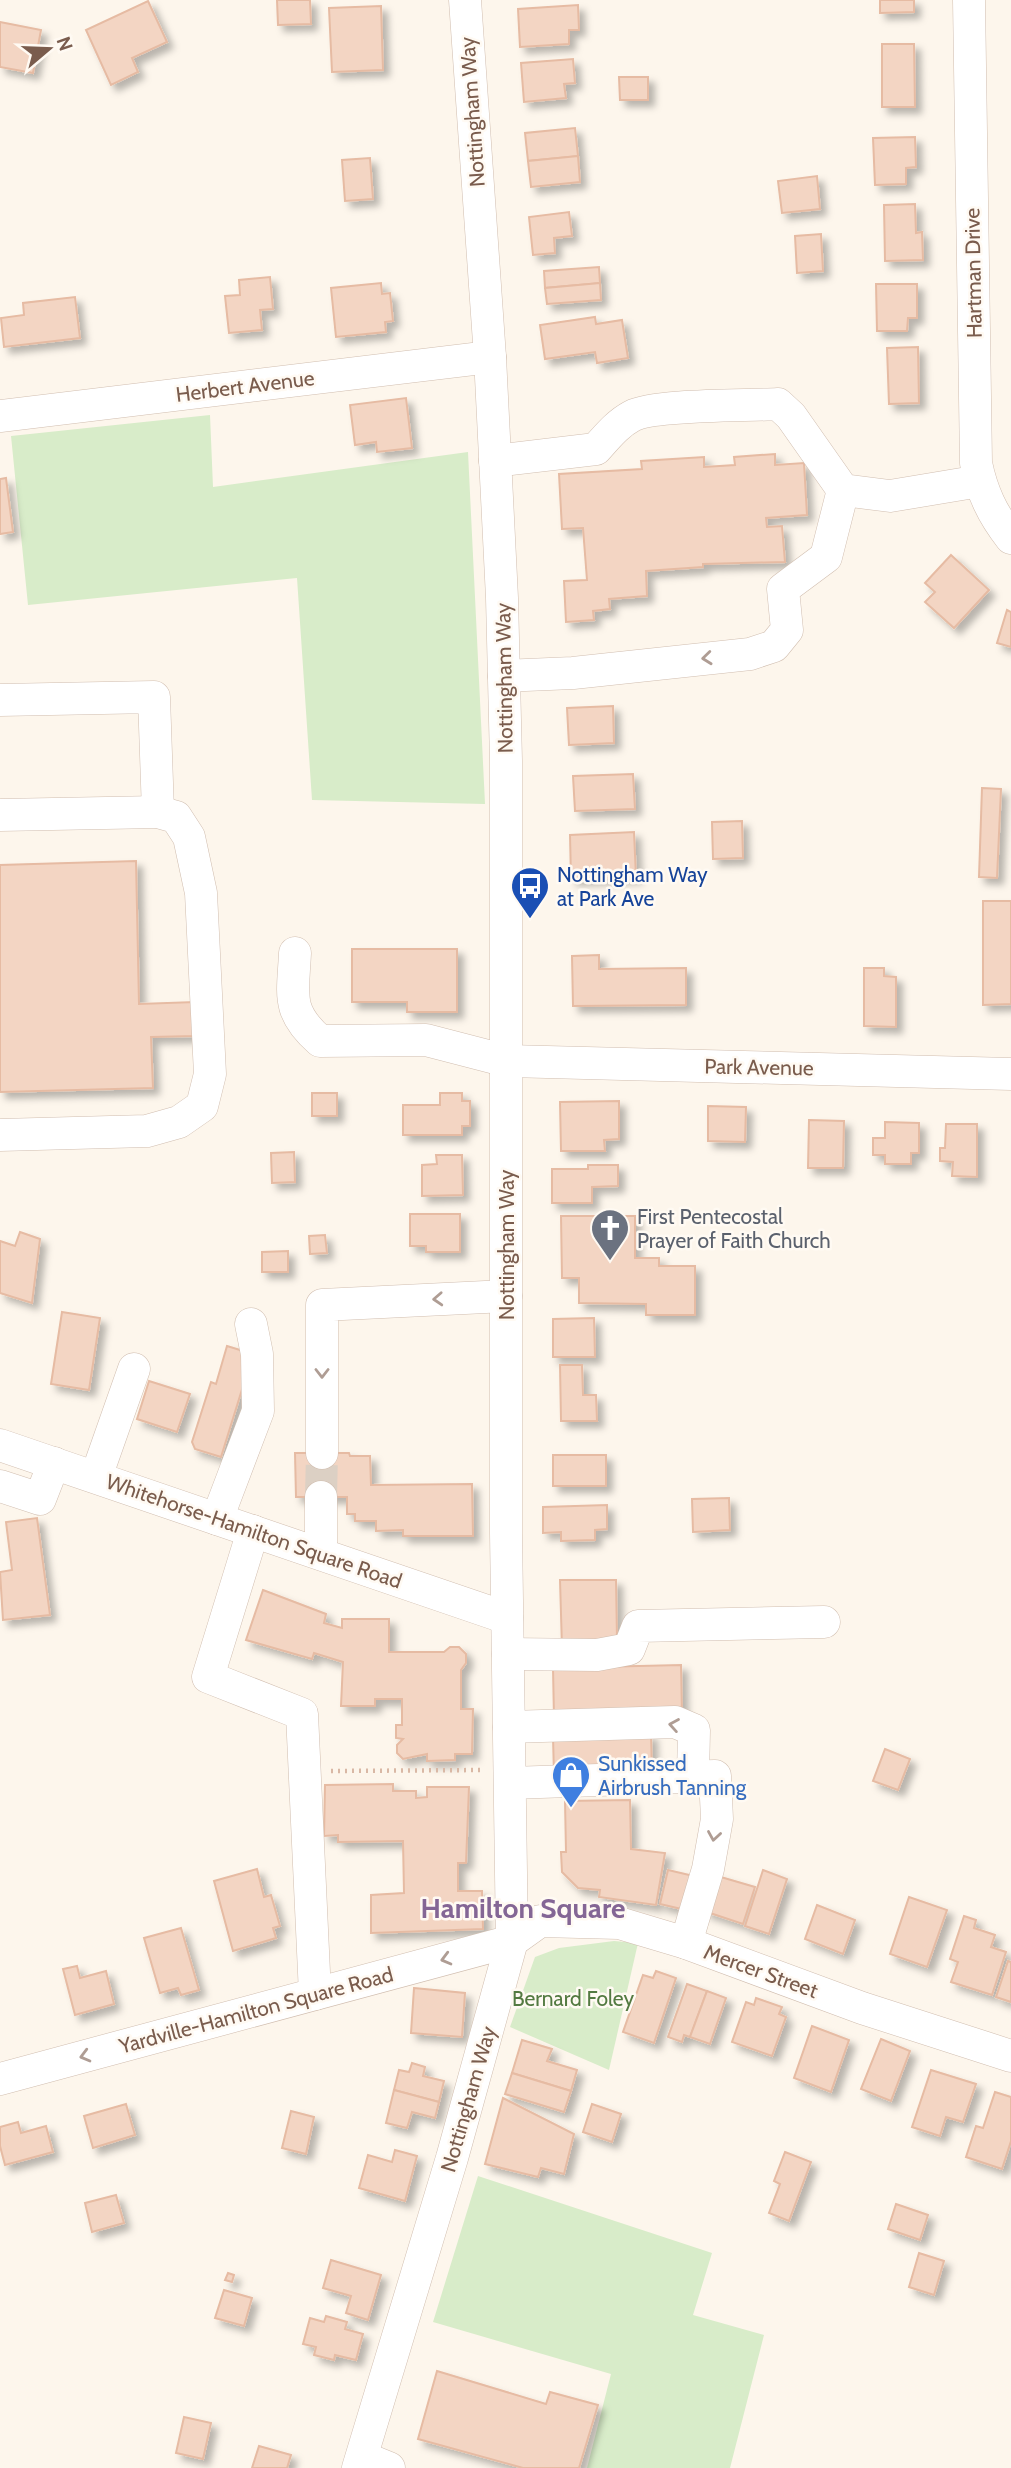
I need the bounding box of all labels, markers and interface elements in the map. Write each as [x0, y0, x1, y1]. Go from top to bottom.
north arrow [14, 14, 84, 84]
text: N [52, 34, 78, 54]
street label: Nottingham Way [454, 36, 490, 188]
street label: Hartman Drive [959, 207, 987, 338]
street label: Herbert Avenue [174, 365, 316, 407]
street label: Nottingham Way [490, 602, 518, 754]
one-way arrow [701, 650, 712, 665]
place label: Nottingham Way at Park Ave [557, 862, 708, 911]
bus stop icon: Nottingham Way at Park Ave [509, 865, 551, 920]
street label: Park Avenue [704, 1054, 814, 1080]
street label: Nottingham Way [494, 1169, 519, 1320]
place label: First Pentecostal Prayer of Faith Church [637, 1204, 831, 1253]
church icon: First Pentecostal Prayer of Faith Church [589, 1207, 631, 1262]
one-way arrow [432, 1292, 443, 1307]
one-way arrow [314, 1368, 330, 1379]
street label: Whitehorse-Hamilton Square Road [103, 1469, 405, 1593]
one-way arrow [668, 1718, 680, 1733]
place label: Sunkissed Airbrush Tanning [598, 1751, 747, 1800]
shop icon: Sunkissed Airbrush Tanning [550, 1754, 592, 1809]
one-way arrow [707, 1830, 722, 1842]
district label: Hamilton Square [421, 1891, 625, 1925]
street label: Mercer Street [701, 1939, 821, 2003]
one-way arrow [440, 1951, 452, 1965]
street label: Yardville-Hamilton Square Road [115, 1961, 396, 2059]
park label: Bernard Foley [512, 1986, 634, 2011]
street label: Nottingham Way [435, 2023, 501, 2175]
one-way arrow [79, 2048, 91, 2062]

